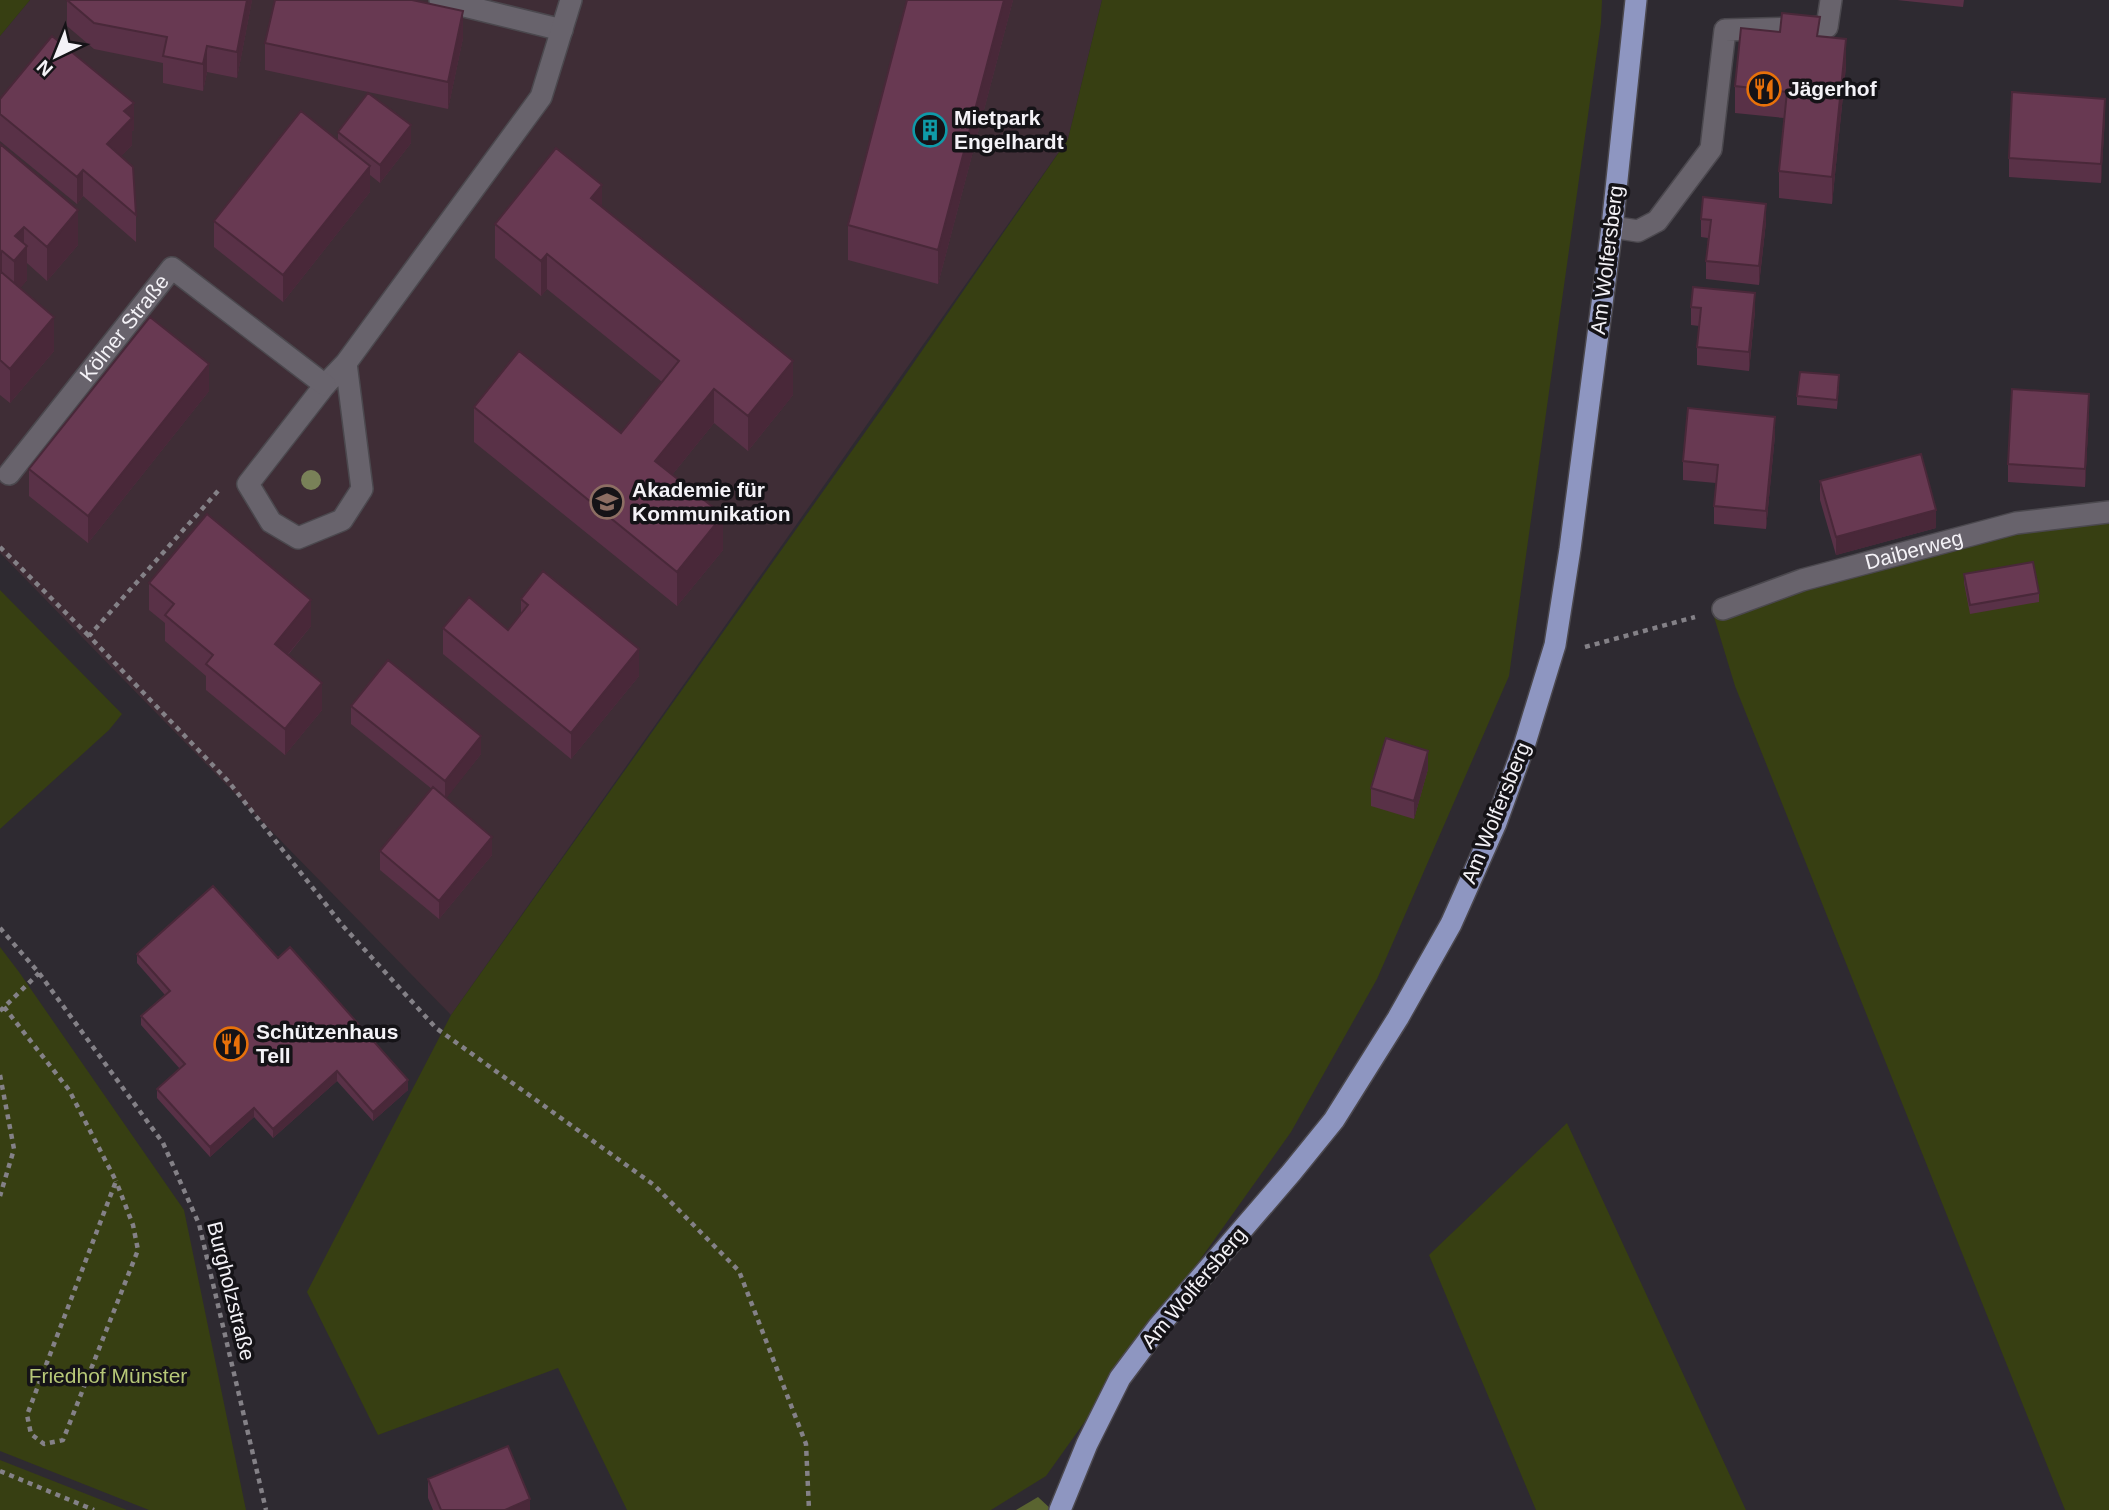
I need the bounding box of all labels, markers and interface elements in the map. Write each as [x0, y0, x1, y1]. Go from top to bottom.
north arrow [21, 21, 91, 91]
text: N [33, 56, 57, 80]
restaurant icon: Jägerhof [1745, 70, 1783, 108]
place label: Jägerhof [1788, 77, 1878, 100]
place label: Mietpark Engelhardt [954, 106, 1064, 153]
building icon: Mietpark Engelhardt [911, 111, 949, 149]
street label: Am Wolfersberg [1586, 184, 1627, 336]
street label: Kölner Straße [75, 270, 173, 386]
place label: Akademie für Kommunikation [632, 478, 791, 525]
school or university icon: Akademie für Kommunikation [588, 483, 626, 521]
street label: Daiberweg [1862, 526, 1965, 574]
street label: Am Wolfersberg [1457, 739, 1534, 887]
place label: Schützenhaus Tell [256, 1020, 398, 1067]
restaurant icon: Schützenhaus Tell [212, 1025, 250, 1063]
street label: Burgholzstraße [203, 1219, 260, 1363]
street label: Am Wolfersberg [1137, 1223, 1251, 1353]
park label: Friedhof Münster [29, 1364, 187, 1387]

